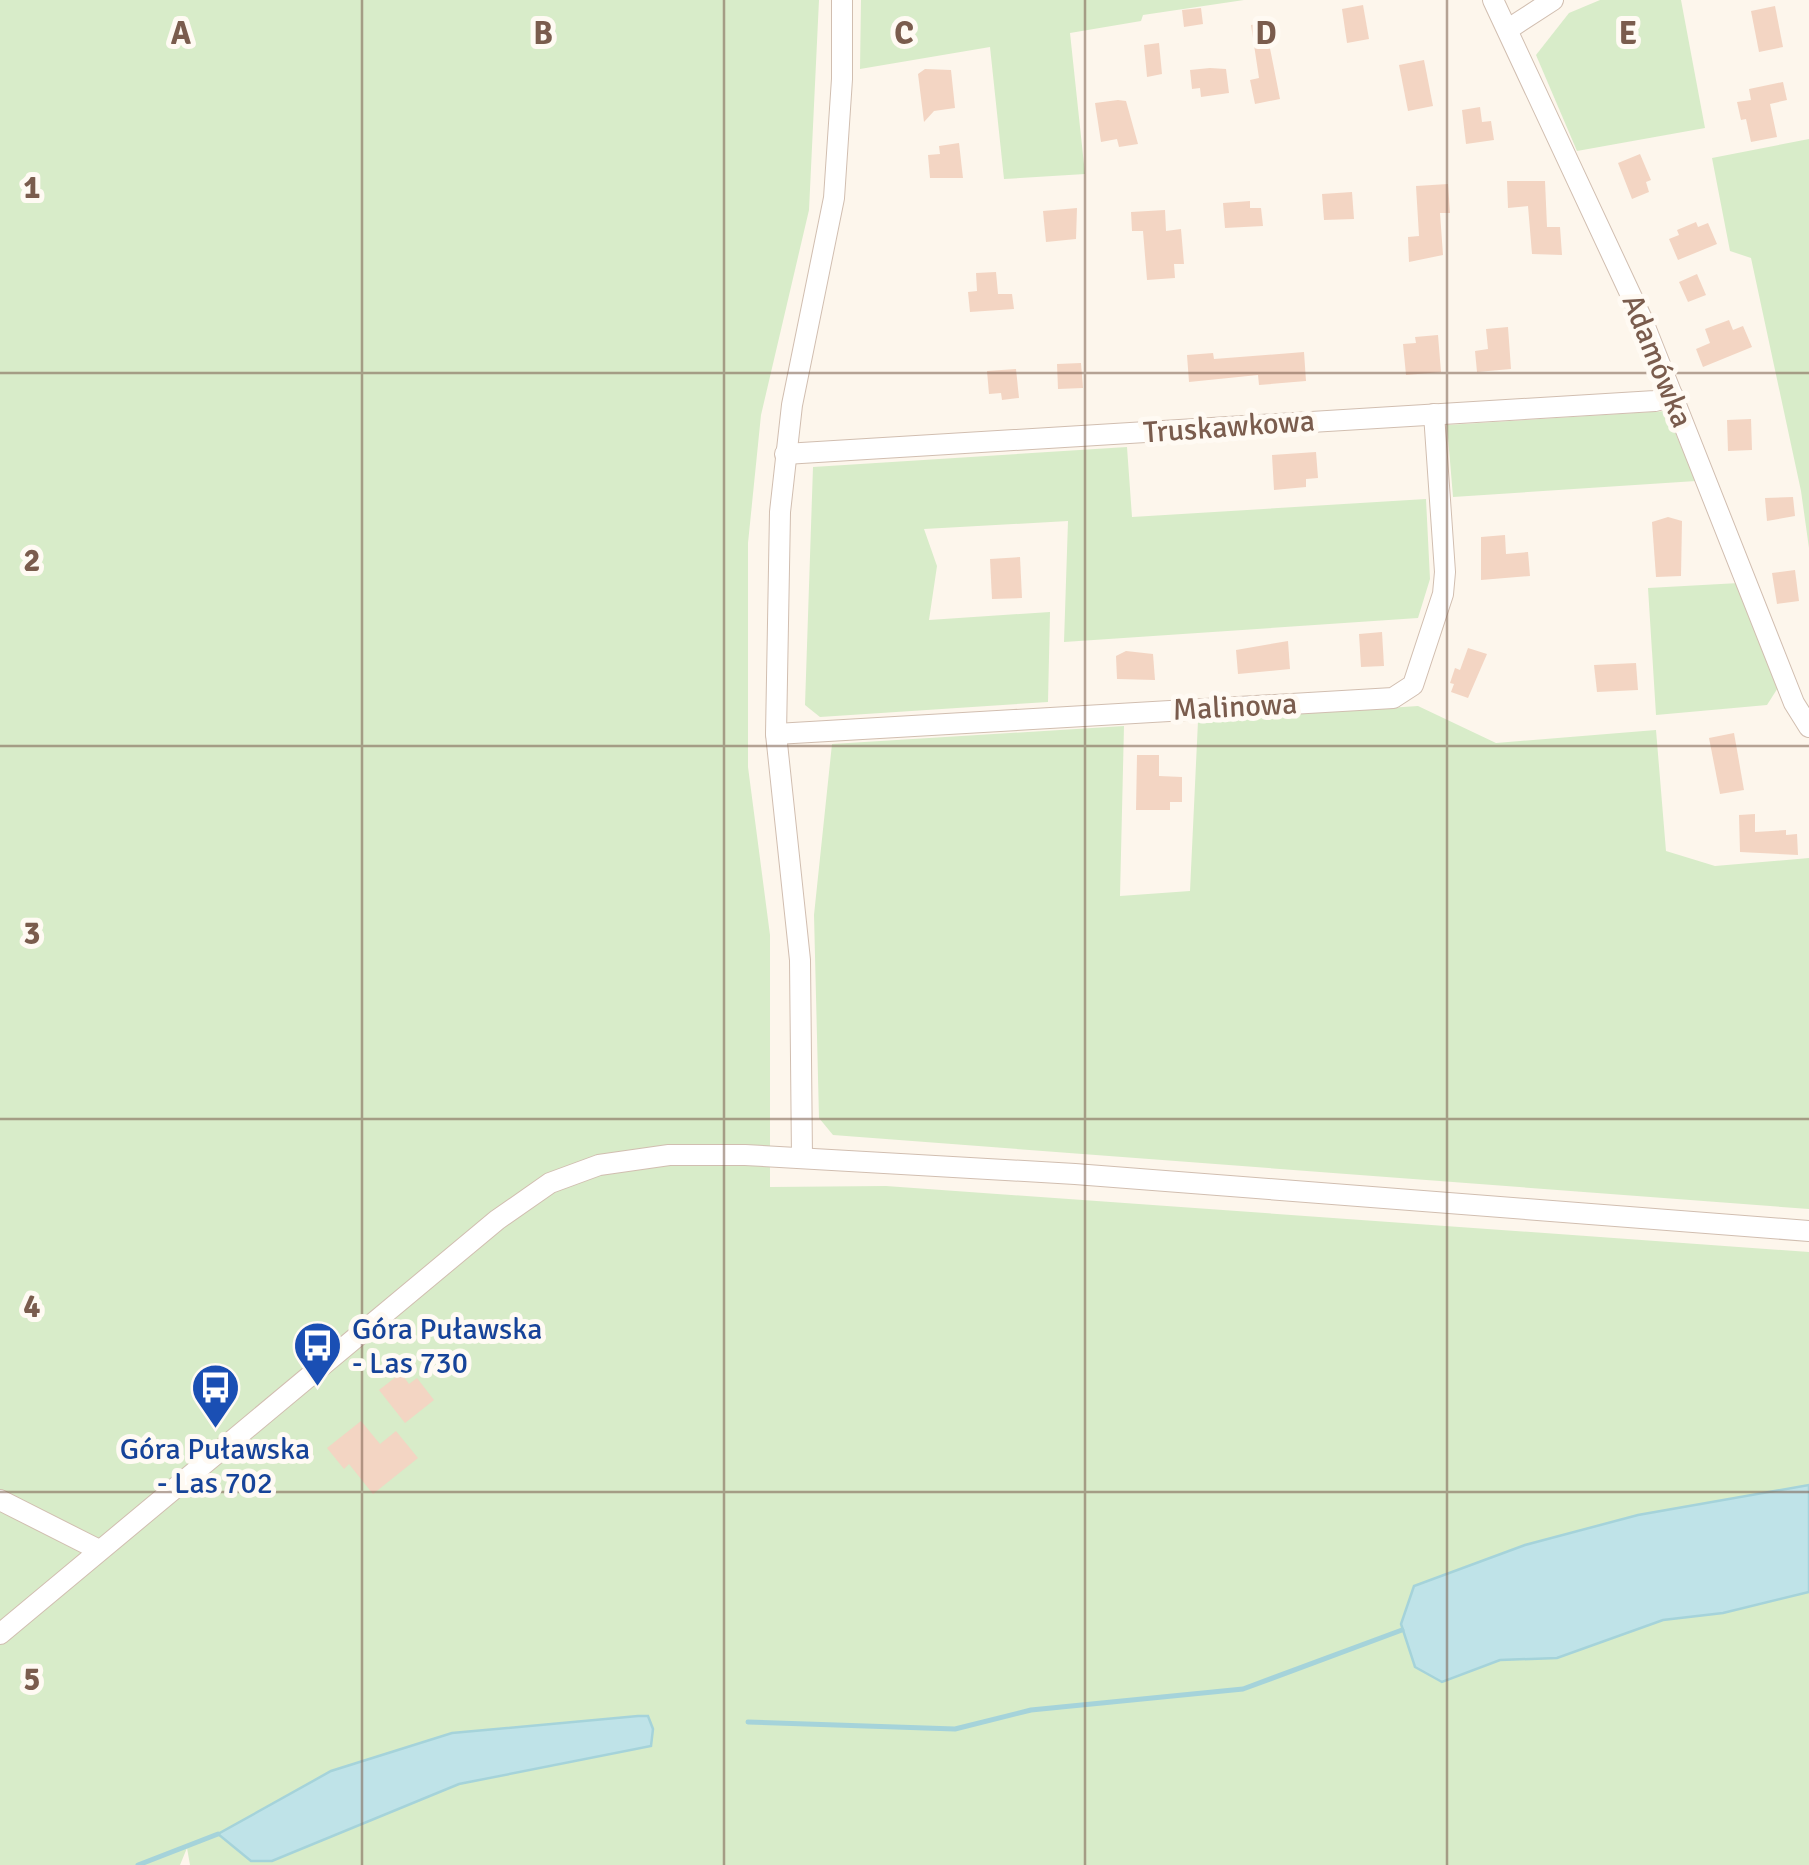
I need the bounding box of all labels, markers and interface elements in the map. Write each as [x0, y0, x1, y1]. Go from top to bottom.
text: A [171, 14, 192, 53]
text: B [533, 14, 553, 53]
text: C [894, 14, 914, 53]
text: D [1255, 14, 1277, 53]
text: E [1619, 14, 1637, 53]
text: 1 [23, 168, 41, 207]
street label: Adamówka [1614, 289, 1700, 433]
street label: Truskawkowa [1142, 403, 1316, 451]
text: 2 [23, 541, 41, 580]
street label: Malinowa [1172, 685, 1298, 729]
text: 3 [23, 914, 41, 953]
text: 4 [23, 1287, 41, 1326]
place label: Góra Puławska - Las 730 [352, 1311, 543, 1382]
bus stop icon: Góra Puławska - Las 730 [291, 1320, 343, 1388]
bus stop icon: Góra Puławska - Las 702 [189, 1362, 241, 1430]
place label: Góra Puławska - Las 702 [120, 1431, 310, 1502]
text: 5 [23, 1660, 41, 1699]

